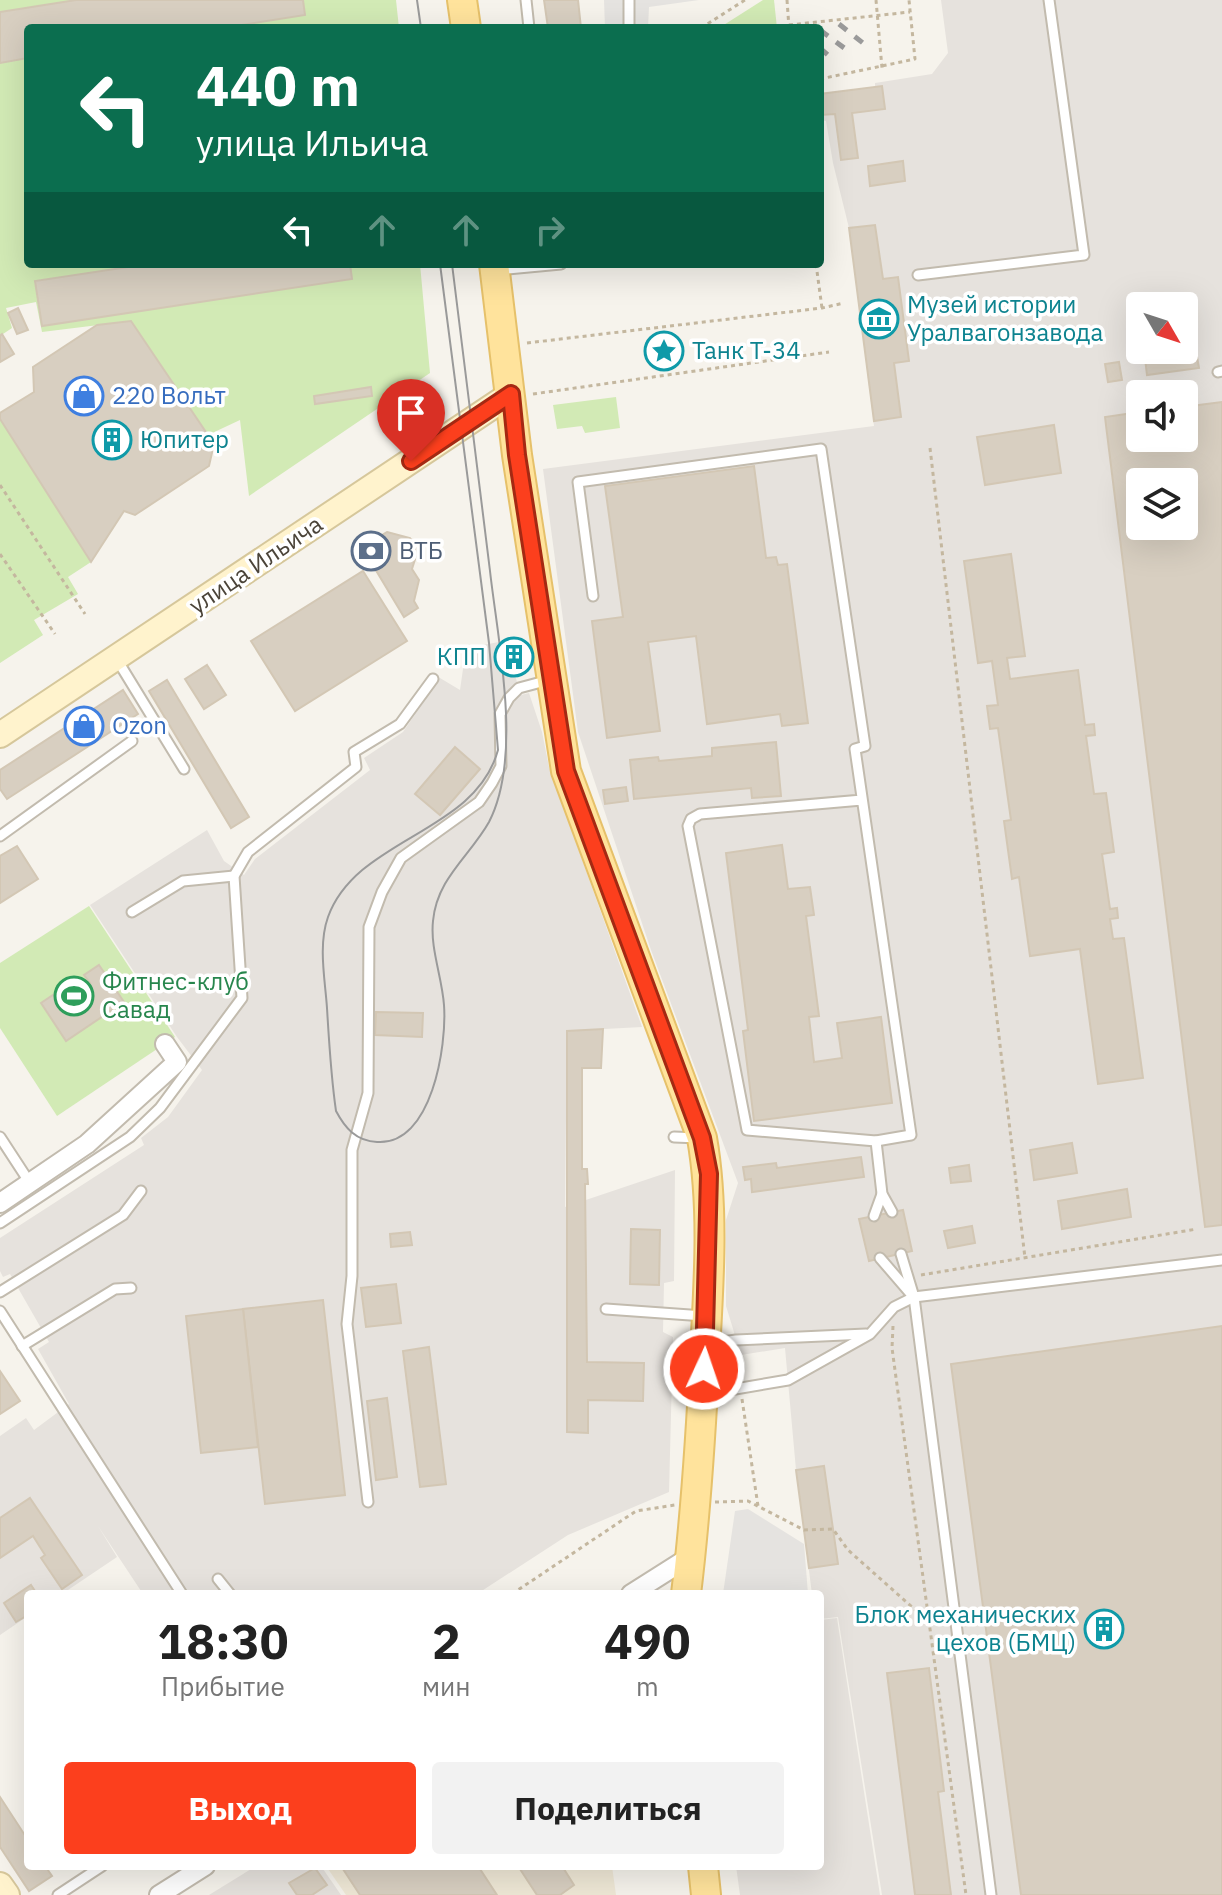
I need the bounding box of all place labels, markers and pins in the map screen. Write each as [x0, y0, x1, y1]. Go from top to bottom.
place label: Музей истории Уралвагонзавода [907, 288, 1103, 348]
museum icon: Музей истории Уралвагонзавода [858, 298, 900, 340]
place icon: Танк Т-34 [643, 330, 685, 372]
place label: Танк Т-34 [692, 334, 801, 366]
shop icon: 220 Вольт [63, 375, 105, 417]
place label: 220 Вольт [112, 379, 226, 411]
pin [377, 379, 445, 461]
building icon: Юпитер [91, 419, 133, 461]
place label: Юпитер [140, 423, 229, 455]
bank icon: ВТБ [350, 530, 392, 572]
place label: ВТБ [399, 534, 443, 566]
building icon: КПП [493, 636, 535, 678]
place label: КПП [437, 640, 486, 672]
shop icon: Ozon [63, 705, 105, 747]
place label: Ozon [112, 709, 167, 741]
place label: Фитнес-клуб Савад [102, 965, 249, 1025]
sports icon: Фитнес-клуб Савад [53, 975, 95, 1017]
place label: Блок механических цехов (БМЦ) [855, 1598, 1076, 1658]
building icon: Блок механических цехов (БМЦ) [1083, 1608, 1125, 1650]

